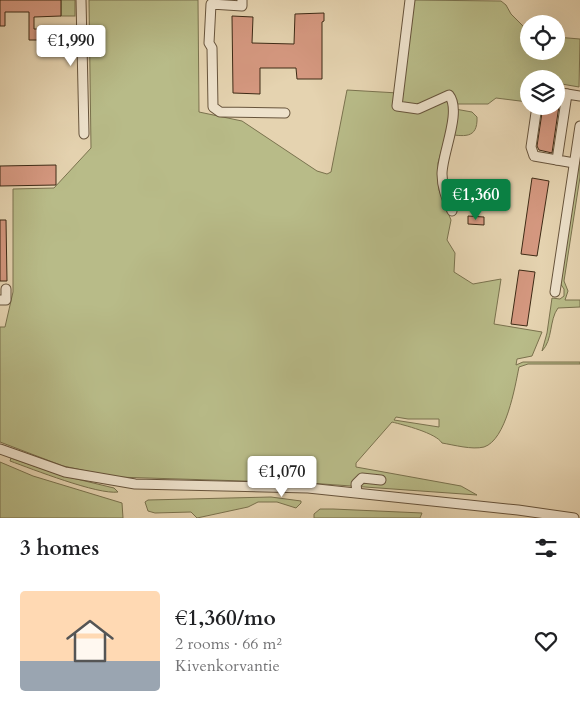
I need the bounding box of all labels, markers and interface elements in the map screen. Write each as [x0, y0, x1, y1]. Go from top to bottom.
map controls [520, 15, 565, 115]
button: locate [520, 15, 565, 60]
pin: €1,990 [30, 24, 112, 67]
text: €1,990 [48, 30, 95, 52]
button: layers [520, 70, 565, 115]
pin: €1,360 [435, 178, 517, 221]
text: €1,360 [453, 184, 500, 206]
pin: €1,070 [241, 456, 323, 498]
text: €1,070 [259, 461, 306, 483]
text: 3 homes [20, 534, 99, 563]
icon: filters [532, 534, 560, 562]
text: €1,360/mo [175, 604, 276, 633]
icon: home [60, 611, 120, 671]
icon: heart [532, 627, 560, 655]
text: 2 rooms · 66 m² [175, 633, 282, 655]
text: Kivenkorvantie [175, 655, 280, 677]

